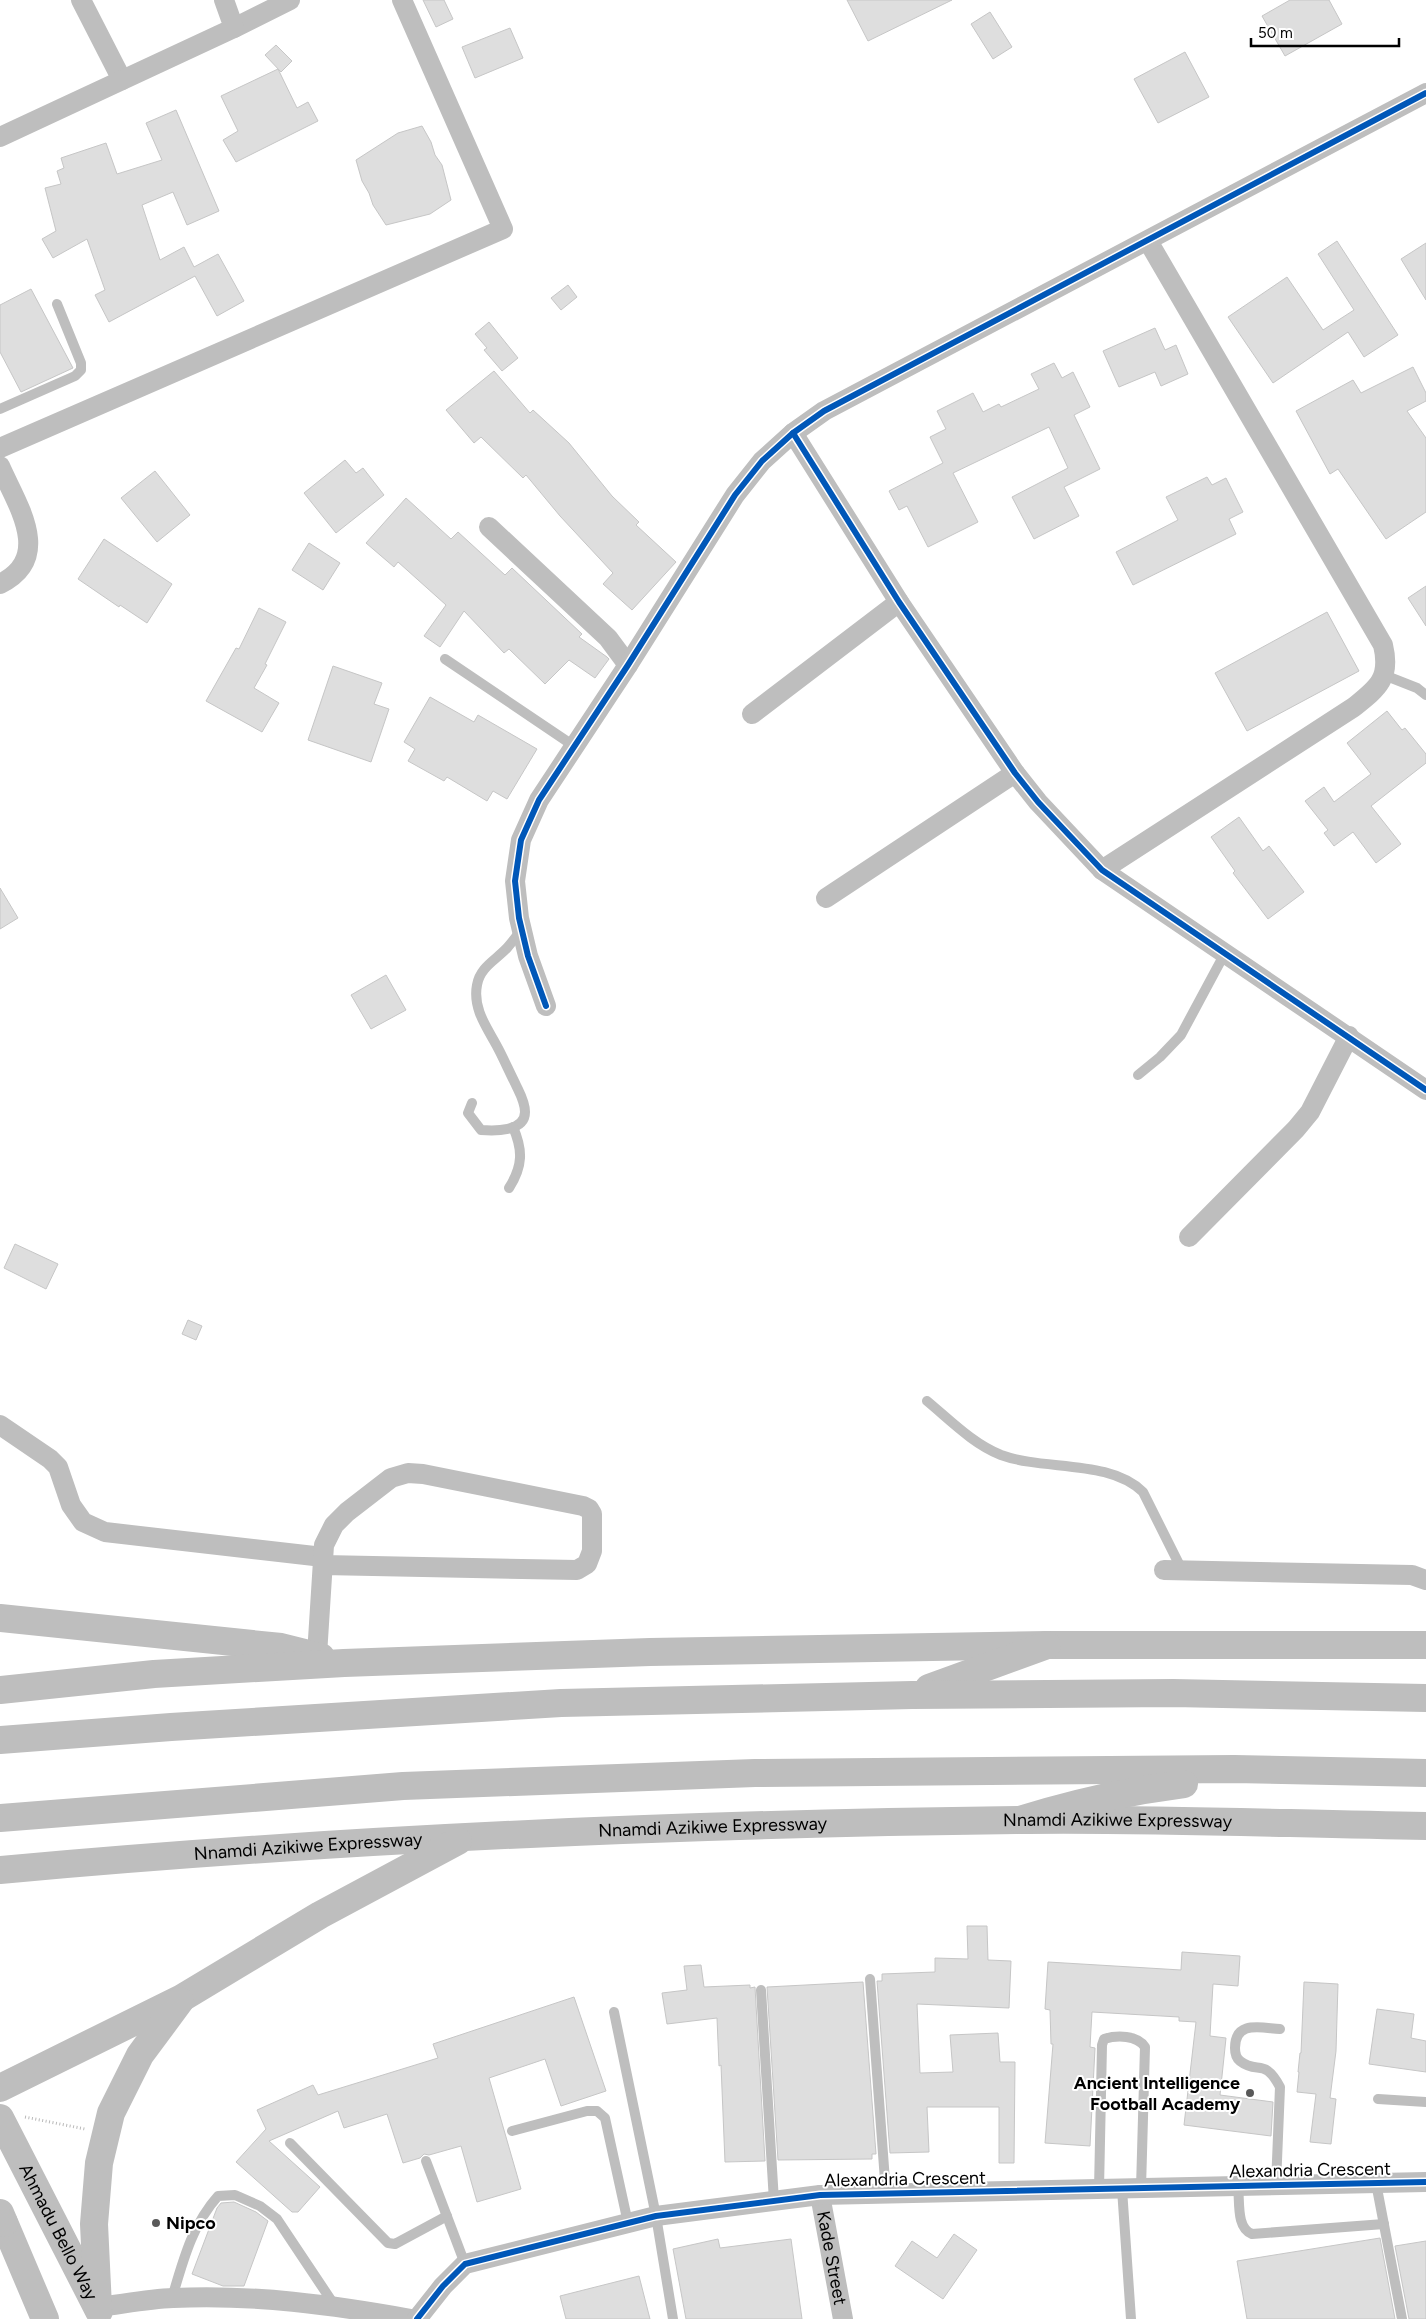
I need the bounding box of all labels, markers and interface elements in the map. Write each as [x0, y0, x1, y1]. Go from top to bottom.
scale bar [1251, 15, 1398, 47]
text: 50 m [1258, 24, 1293, 42]
street label: Nnamdi Azikiwe Expressway [1003, 1809, 1233, 1833]
street label: Nnamdi Azikiwe Expressway [598, 1812, 828, 1842]
street label: Nnamdi Azikiwe Expressway [193, 1828, 424, 1865]
place label: Ancient Intelligence Football Academy [1074, 2072, 1241, 2115]
marker: Ancient Intelligence Football Academy [1244, 2087, 1256, 2099]
street label: Alexandria Crescent [1229, 2158, 1391, 2182]
street label: Ahmadu Bello Way [14, 2160, 103, 2304]
street label: Alexandria Crescent [824, 2167, 986, 2191]
street label: Kade Street [812, 2209, 851, 2307]
place label: Nipco [166, 2212, 216, 2234]
marker: Nipco [150, 2217, 162, 2229]

